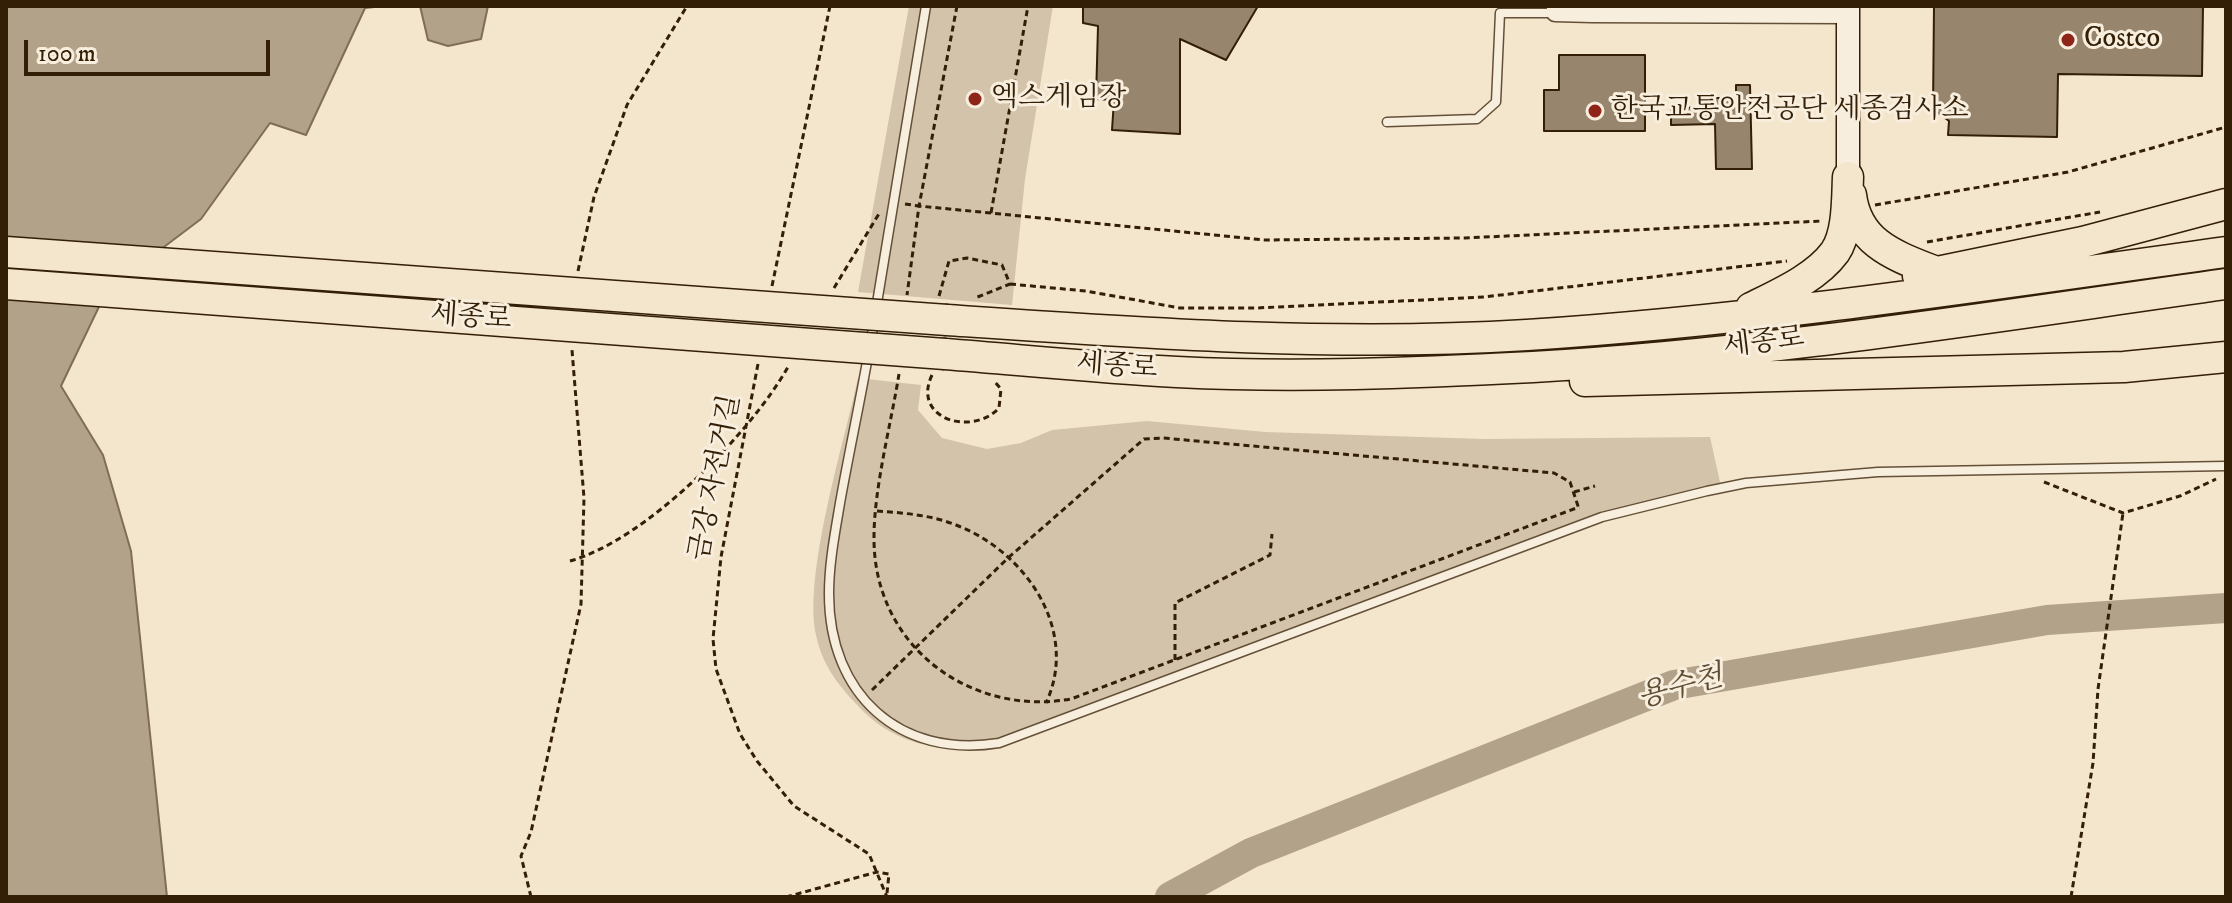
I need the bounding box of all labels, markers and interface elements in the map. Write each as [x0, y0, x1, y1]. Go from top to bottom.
place label: Costco [2084, 23, 2160, 57]
scale bar [28, 24, 274, 74]
marker: Costco [2059, 31, 2077, 49]
text: 100 m [38, 39, 96, 69]
place label: 엑스게임장 [991, 82, 1126, 116]
marker: 엑스게임장 [966, 90, 984, 108]
place label: 한국교통안전공단 세종검사소 [1611, 94, 1969, 128]
marker: 한국교통안전공단 세종검사소 [1586, 102, 1604, 120]
street label: 세종로 [429, 299, 513, 339]
street label: 세종로 [1722, 322, 1806, 366]
street label: 세종로 [1075, 348, 1159, 388]
street label: 금강 자전거길 [684, 392, 750, 564]
water label: 용수천 [1634, 660, 1728, 718]

